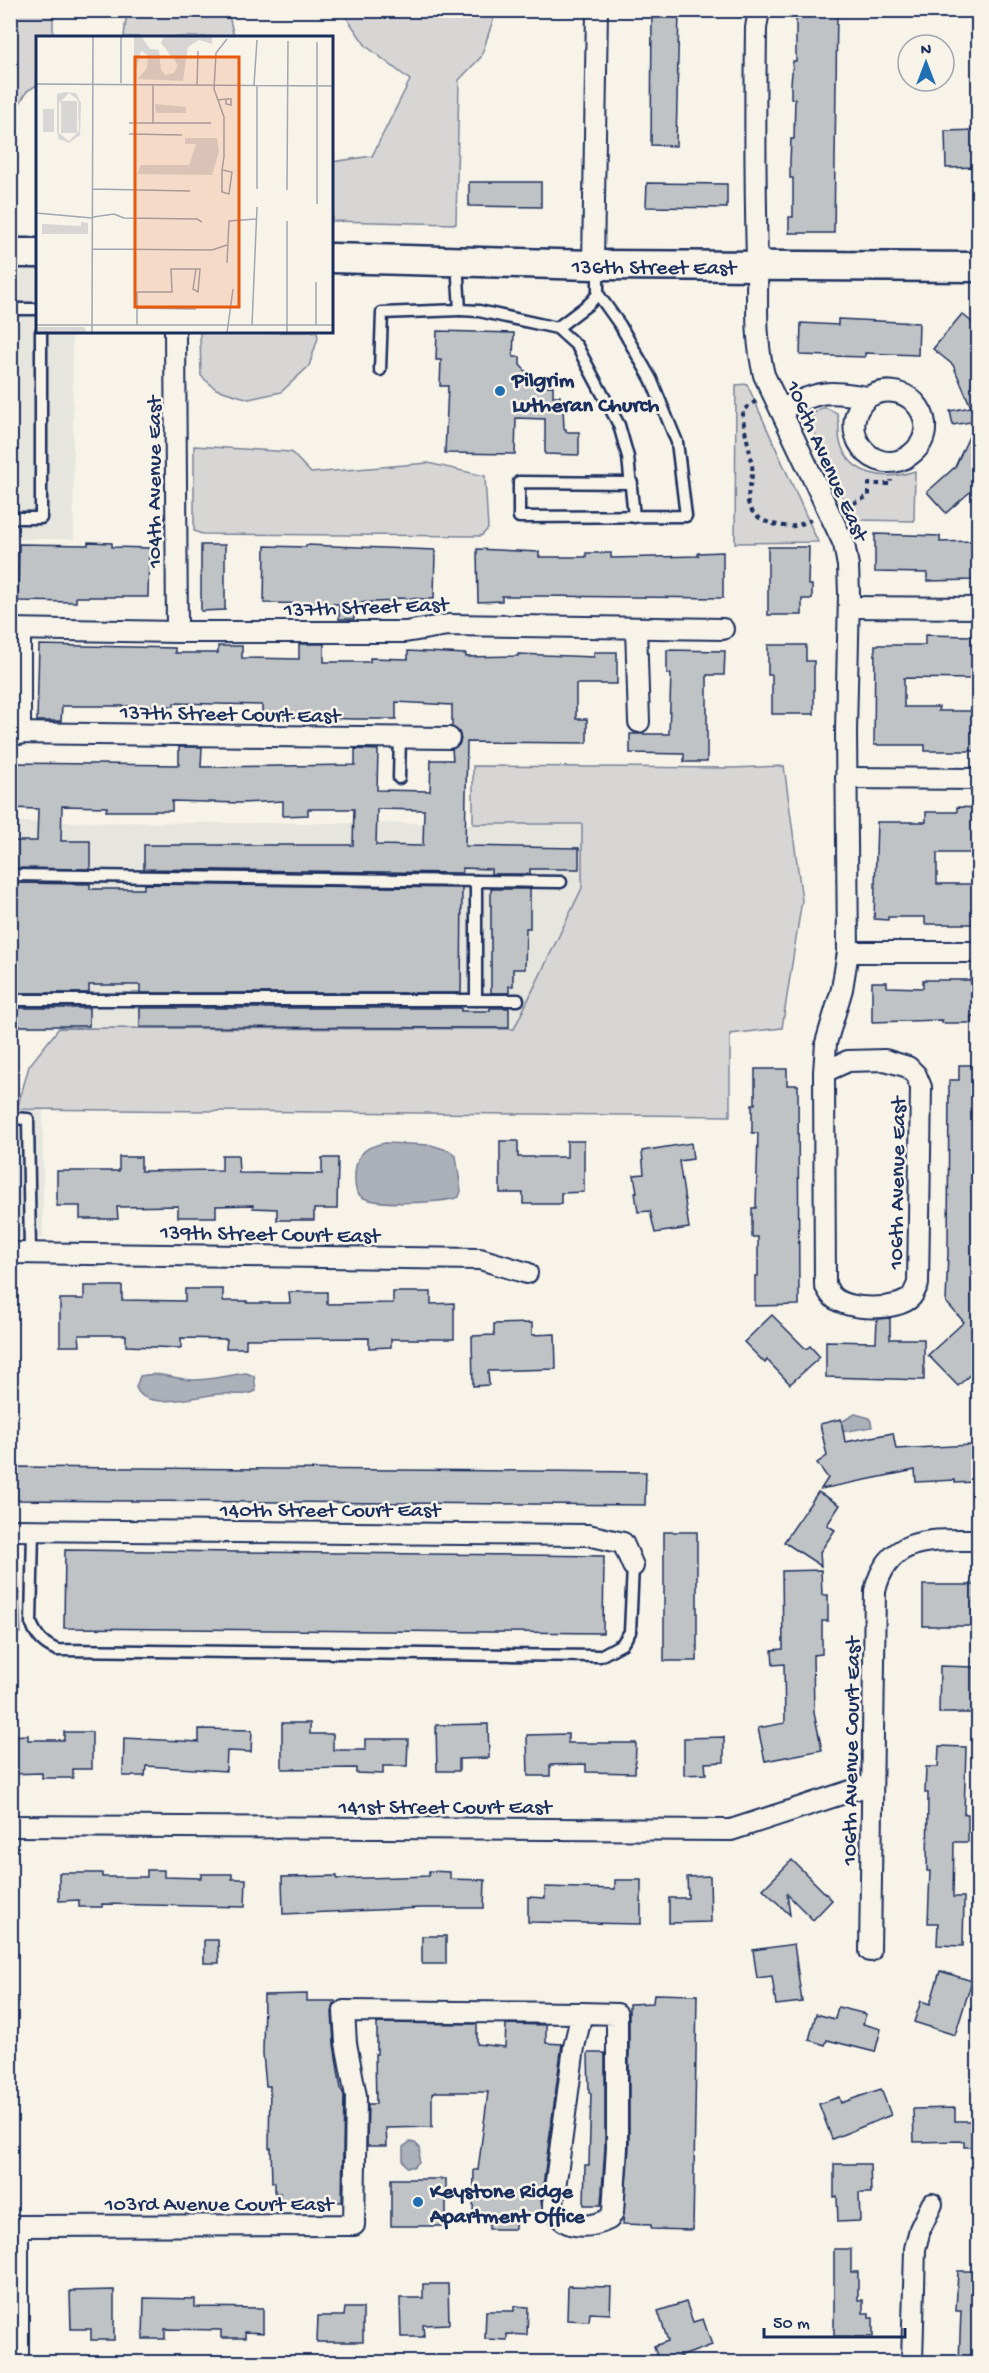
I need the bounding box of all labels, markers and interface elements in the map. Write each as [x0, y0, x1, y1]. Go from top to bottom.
north arrow [896, 33, 956, 93]
inset map [36, 36, 333, 333]
text: N [921, 42, 932, 61]
street label: 136th Street East [570, 255, 738, 283]
place label: Pilgrim Lutheran Church [511, 369, 660, 420]
street label: 106th Avenue East [778, 376, 873, 548]
marker: Pilgrim Lutheran Church [493, 384, 507, 398]
street label: 104th Avenue East [143, 394, 169, 569]
street label: 137th Street East [282, 593, 451, 625]
street label: 137th Street Court East [119, 701, 342, 731]
street label: 106th Avenue East [884, 1094, 914, 1271]
street label: 139th Street Court East [159, 1221, 382, 1251]
street label: 140th Street Court East [219, 1499, 442, 1525]
street label: 106th Avenue Court East [838, 1635, 868, 1867]
street label: 141st Street Court East [338, 1796, 554, 1822]
place label: Keystone Ridge Apartment Office [429, 2180, 585, 2231]
street label: 103rd Avenue Court East [104, 2193, 335, 2219]
marker: Keystone Ridge Apartment Office [411, 2195, 425, 2209]
scale bar [764, 2301, 905, 2339]
text: 50 m [773, 2314, 810, 2335]

